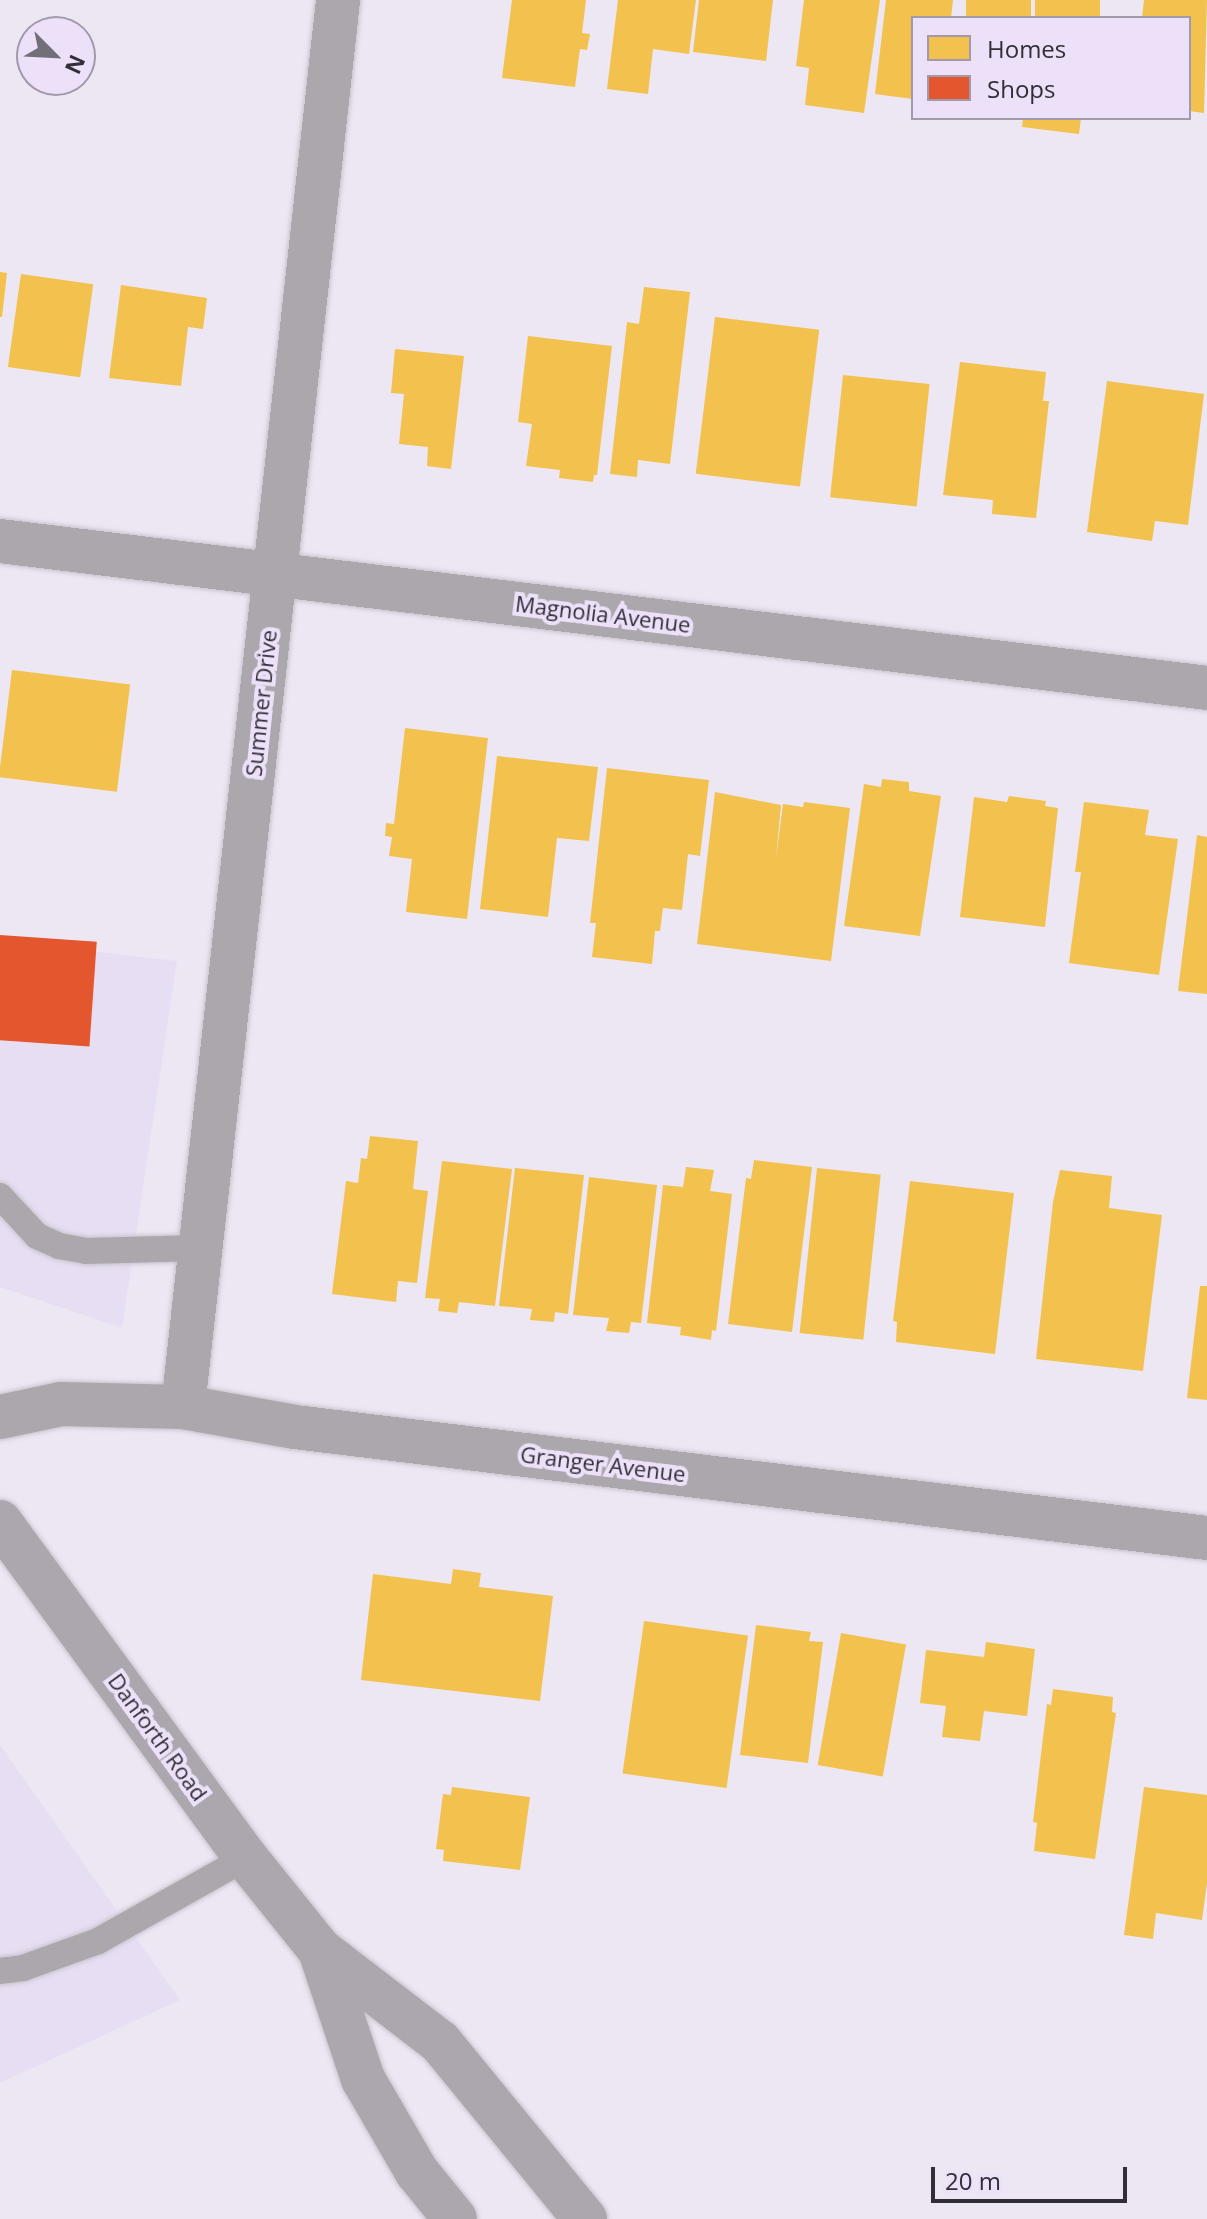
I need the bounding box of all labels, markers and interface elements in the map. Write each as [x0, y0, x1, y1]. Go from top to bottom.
north arrow [16, 16, 96, 96]
legend [911, 16, 1191, 120]
text: Homes [987, 32, 1066, 65]
text: N [59, 51, 93, 79]
text: Shops [987, 72, 1055, 105]
street label: Magnolia Avenue [514, 590, 692, 638]
street label: Summer Drive [240, 628, 282, 778]
street label: Granger Avenue [519, 1441, 687, 1487]
street label: Danforth Road [103, 1668, 213, 1806]
scale bar [935, 2151, 1131, 2201]
text: 20 m [945, 2164, 1001, 2197]

